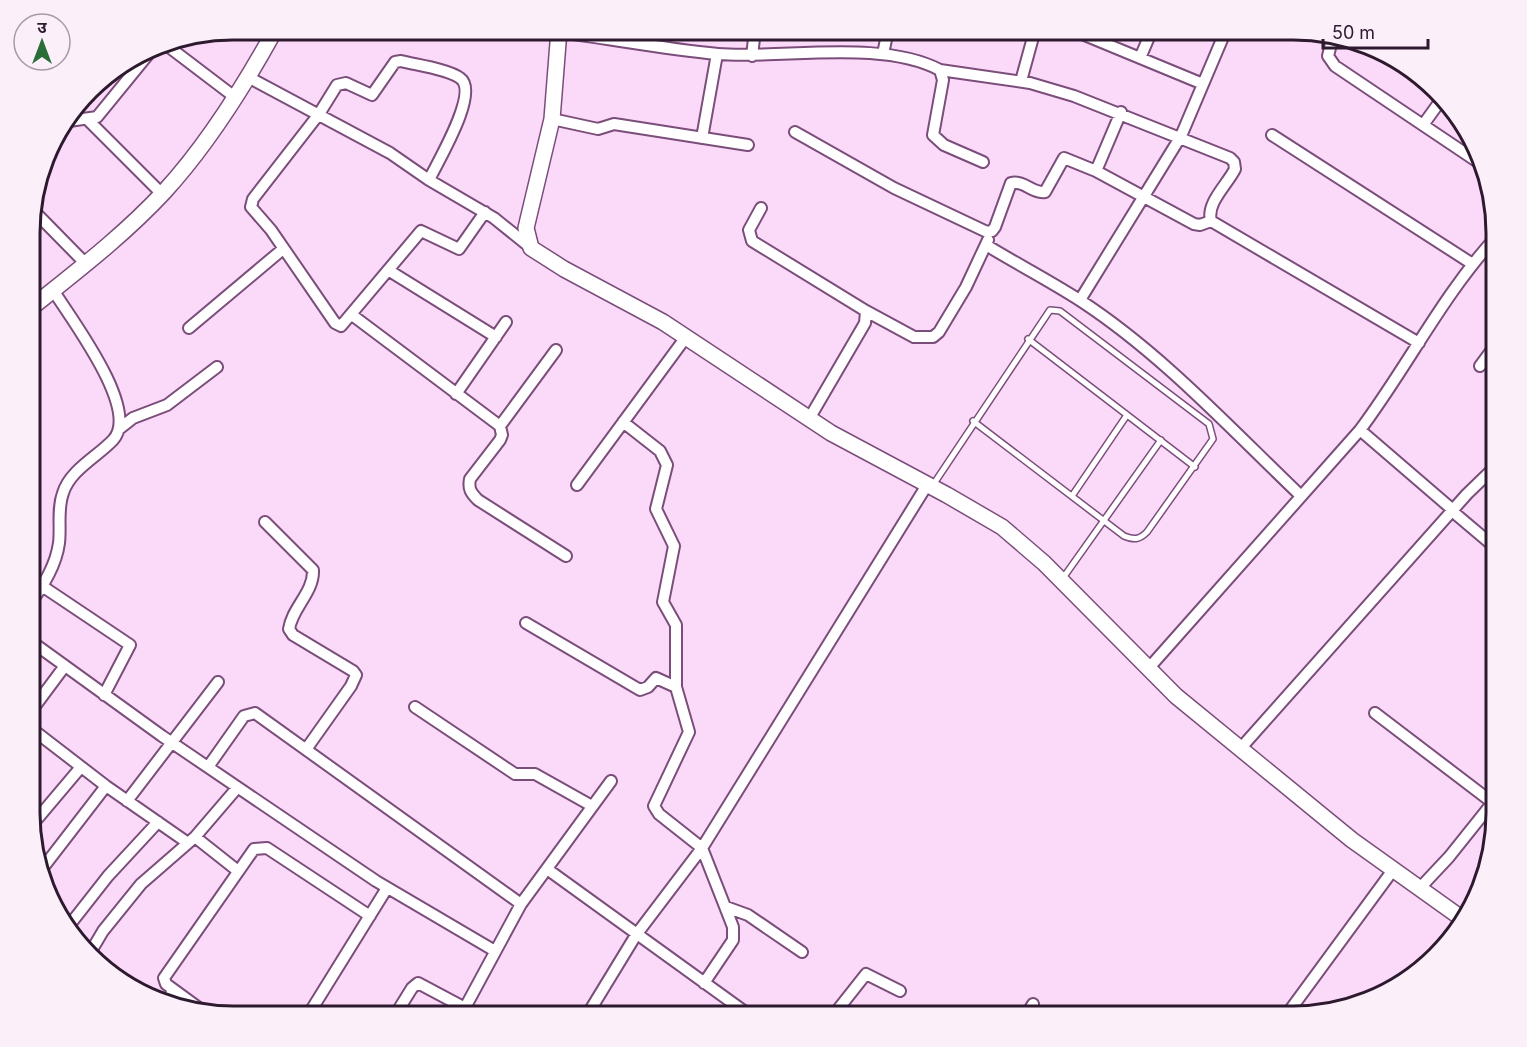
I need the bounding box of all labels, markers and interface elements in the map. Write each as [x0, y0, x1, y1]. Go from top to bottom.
north arrow [12, 12, 72, 72]
scale bar [1323, 12, 1428, 50]
text: उ [37, 17, 47, 37]
text: 50 m [1332, 22, 1375, 43]

